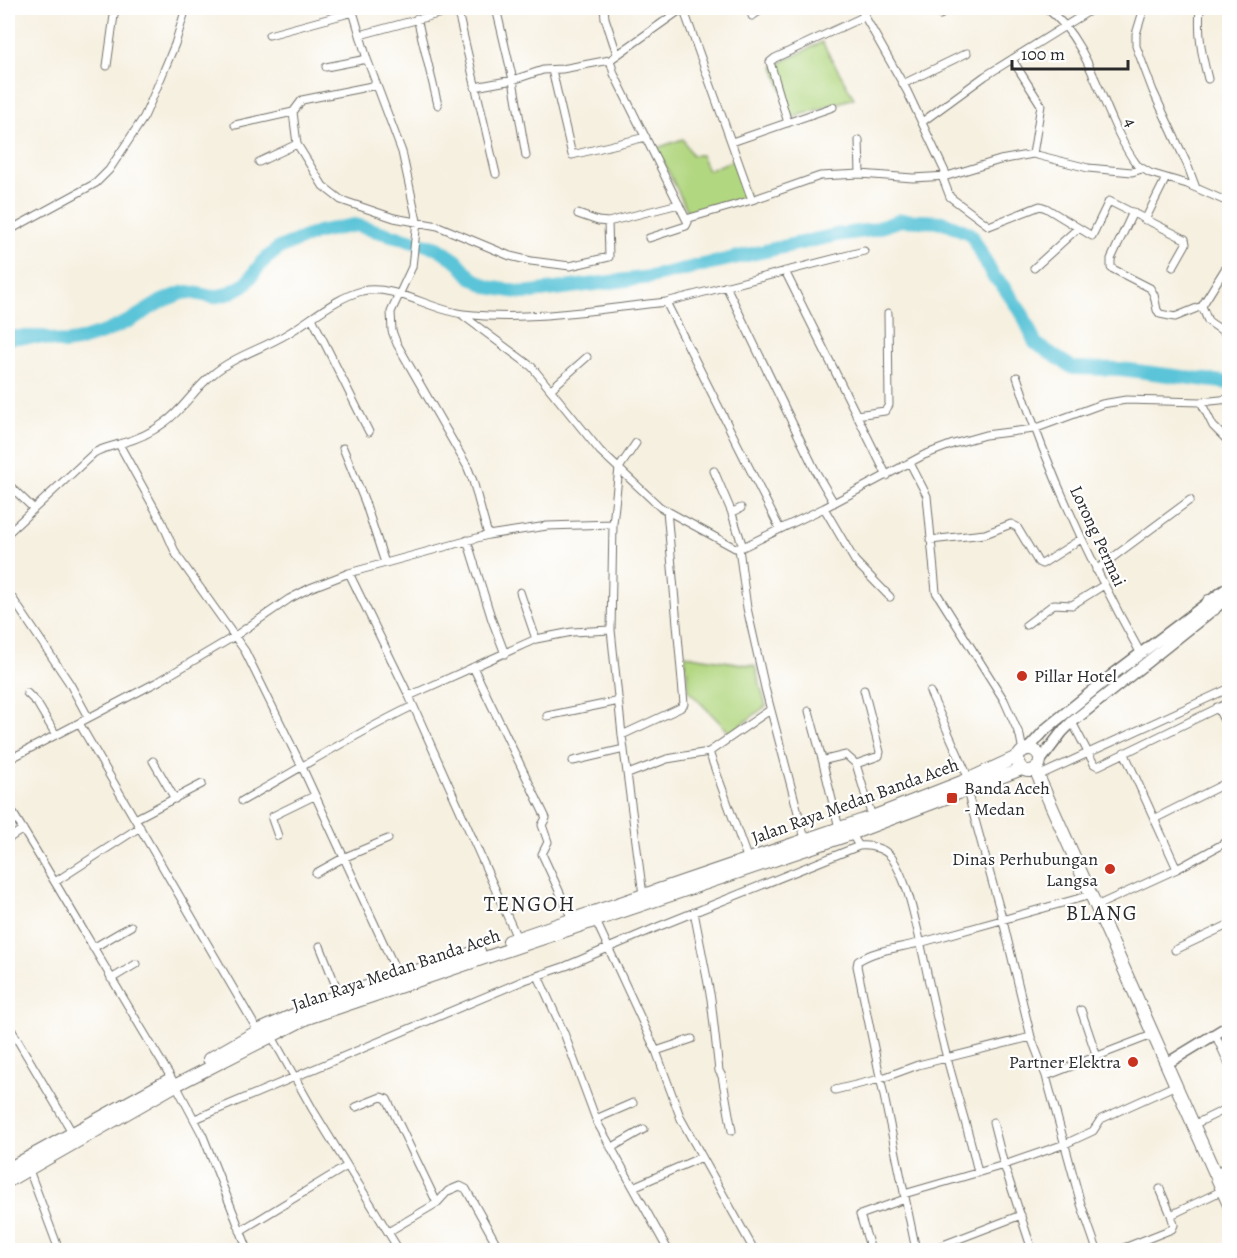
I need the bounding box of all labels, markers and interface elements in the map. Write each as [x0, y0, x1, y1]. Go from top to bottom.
scale bar [1012, 33, 1128, 71]
text: 100 m [1021, 42, 1065, 66]
street label: 4 [1118, 113, 1144, 131]
street label: Lorong Permai [1064, 482, 1132, 590]
place label: Pillar Hotel [1034, 664, 1118, 688]
marker: Pillar Hotel [1015, 669, 1029, 683]
street label: Jalan Raya Medan Banda Aceh [748, 752, 962, 850]
place label: Banda Aceh - Medan [964, 776, 1050, 821]
marker: Banda Aceh - Medan [945, 791, 959, 805]
place label: Dinas Perhubungan Langsa [952, 847, 1099, 892]
marker: Dinas Perhubungan Langsa [1103, 862, 1117, 876]
district label: TENGOH [484, 890, 576, 918]
district label: BLANG [1066, 899, 1138, 927]
street label: Jalan Raya Medan Banda Aceh [289, 923, 504, 1017]
place label: Partner Elektra [1009, 1050, 1122, 1074]
marker: Partner Elektra [1126, 1055, 1140, 1069]

